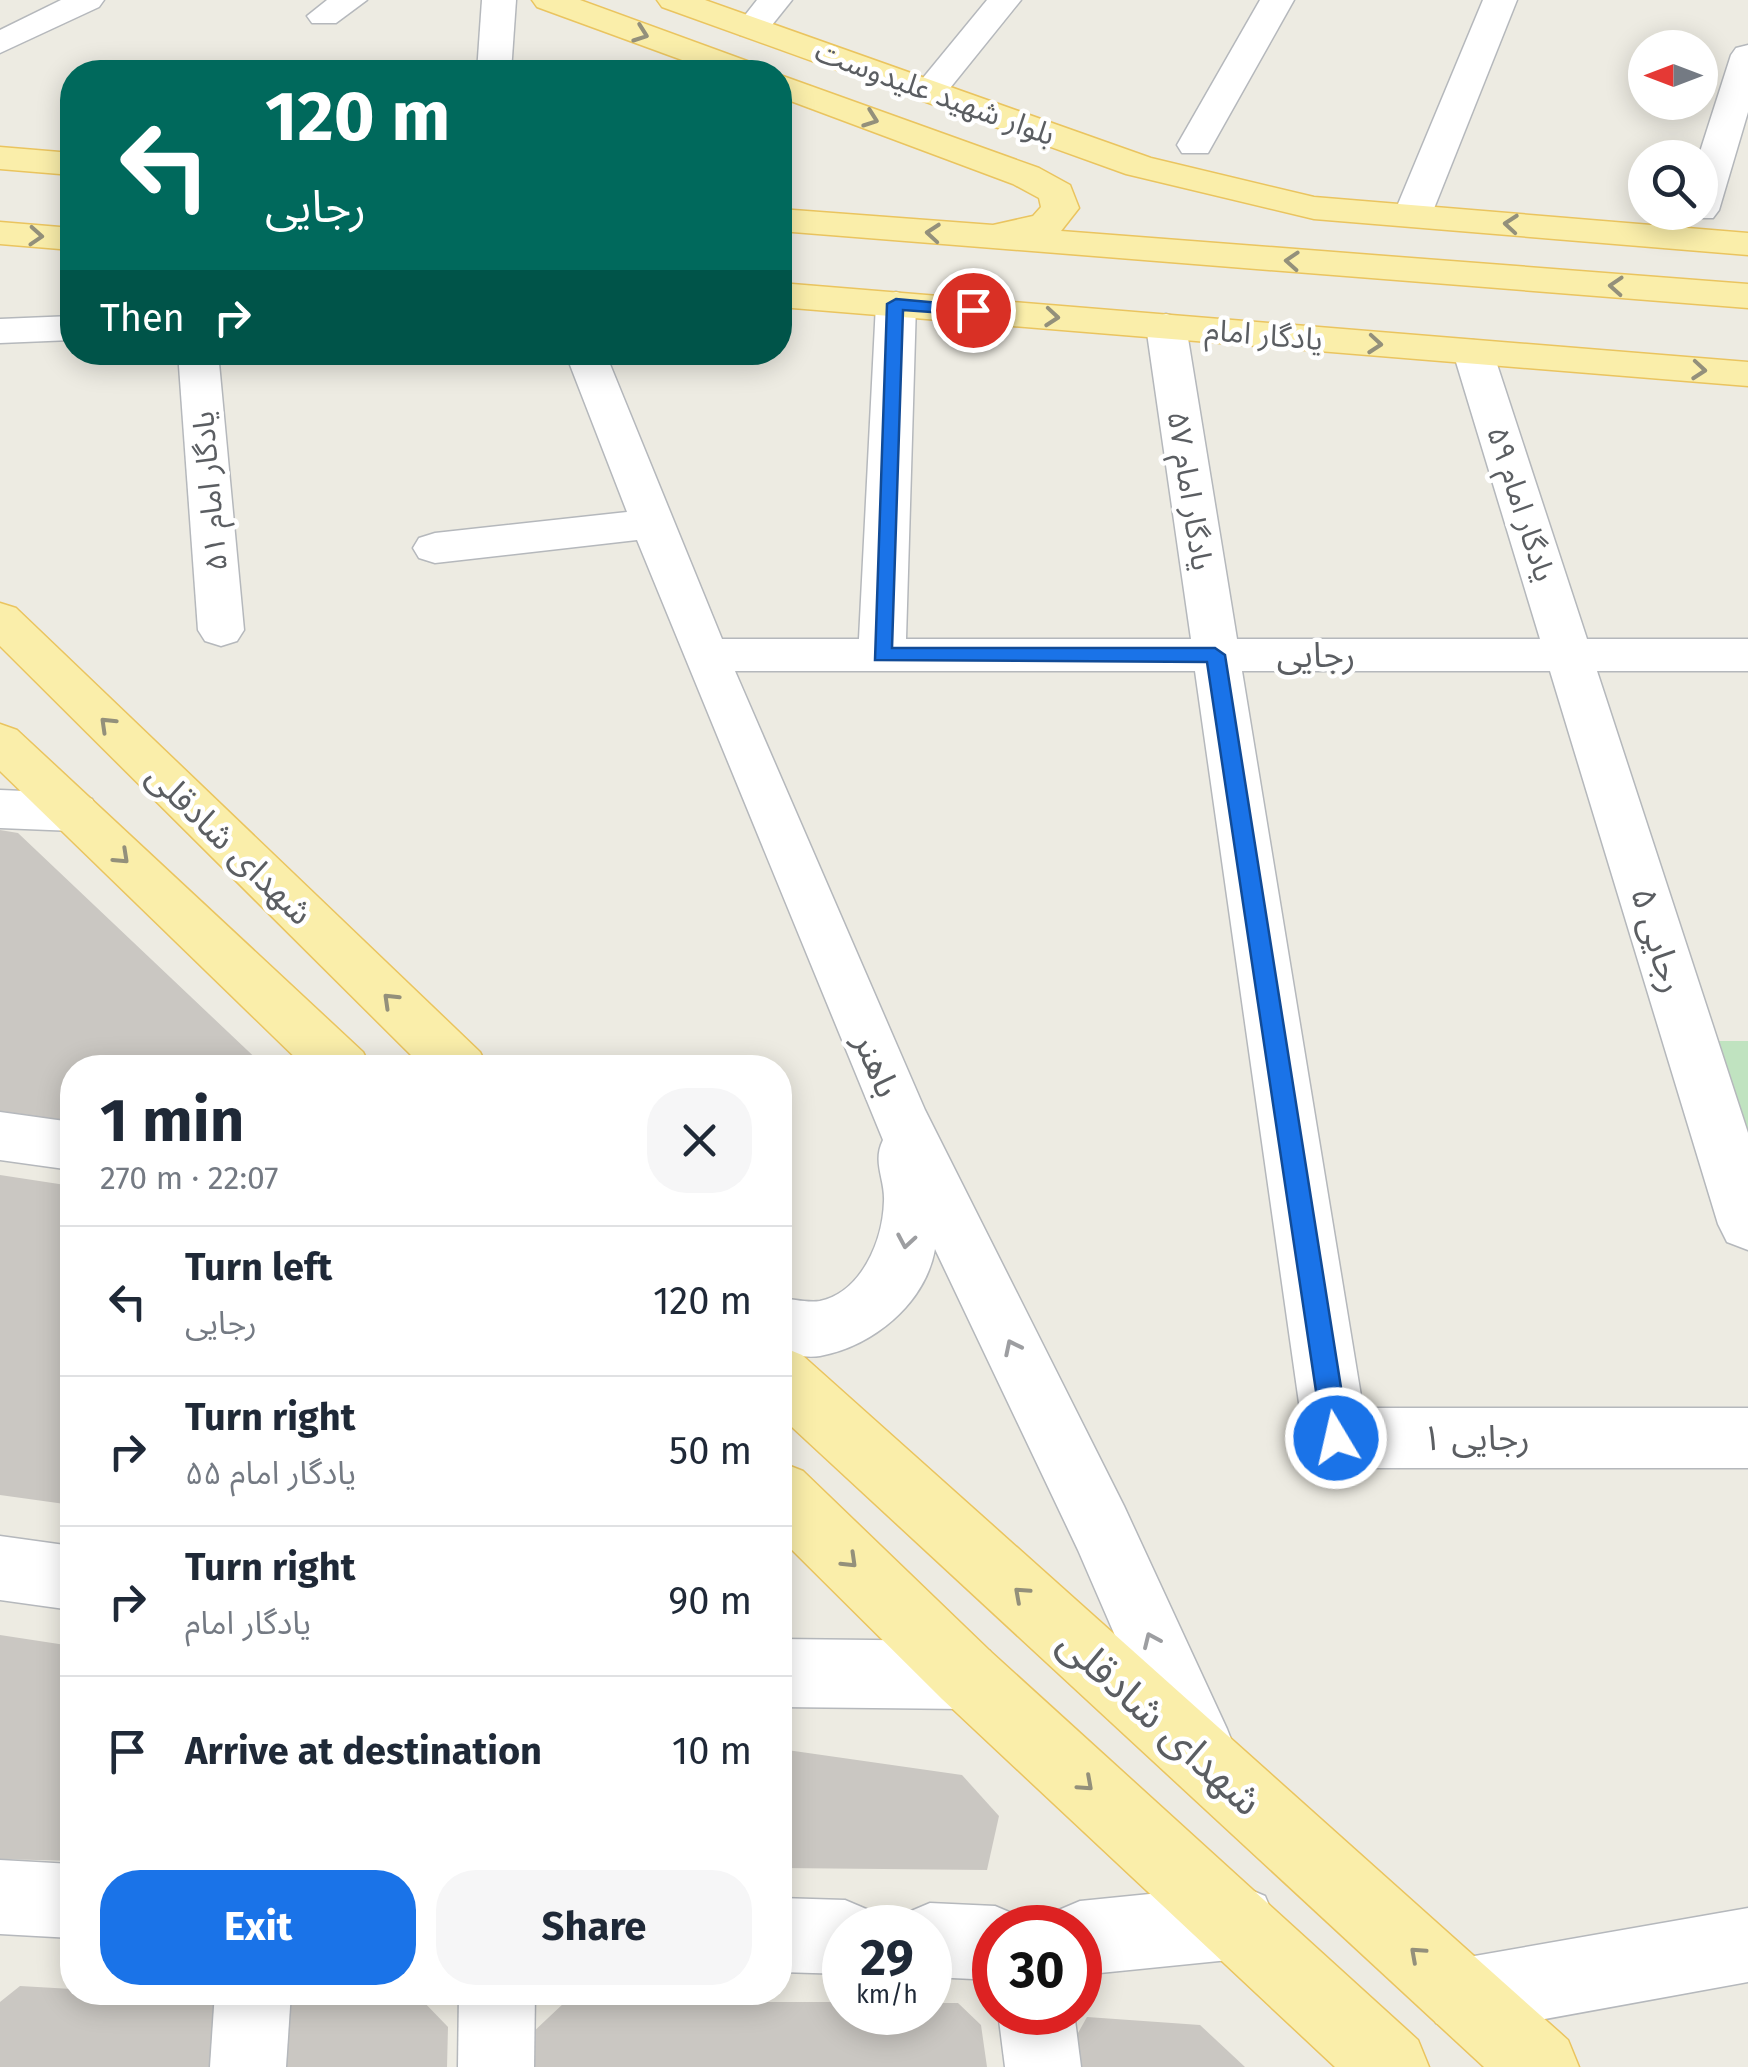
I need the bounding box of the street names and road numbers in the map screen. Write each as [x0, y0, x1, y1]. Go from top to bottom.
street label: بلوار شهید علیدوست [810, 33, 1060, 153]
street label: یادگار امام [1203, 312, 1324, 362]
street label: یادگار امام ۵۱ [185, 409, 239, 573]
street label: یادگار امام ۵۷ [1156, 409, 1220, 574]
street label: یادگار امام ۵۹ [1475, 422, 1563, 587]
street label: رجایی [1277, 634, 1355, 676]
street label: شهدای شادقلی [138, 754, 322, 934]
street label: رجایی ۵ [1622, 882, 1694, 998]
street label: باهنر [844, 1026, 909, 1103]
street label: رجایی ۱ [1422, 1417, 1530, 1459]
street label: شهدای شادقلی [1048, 1617, 1273, 1826]

